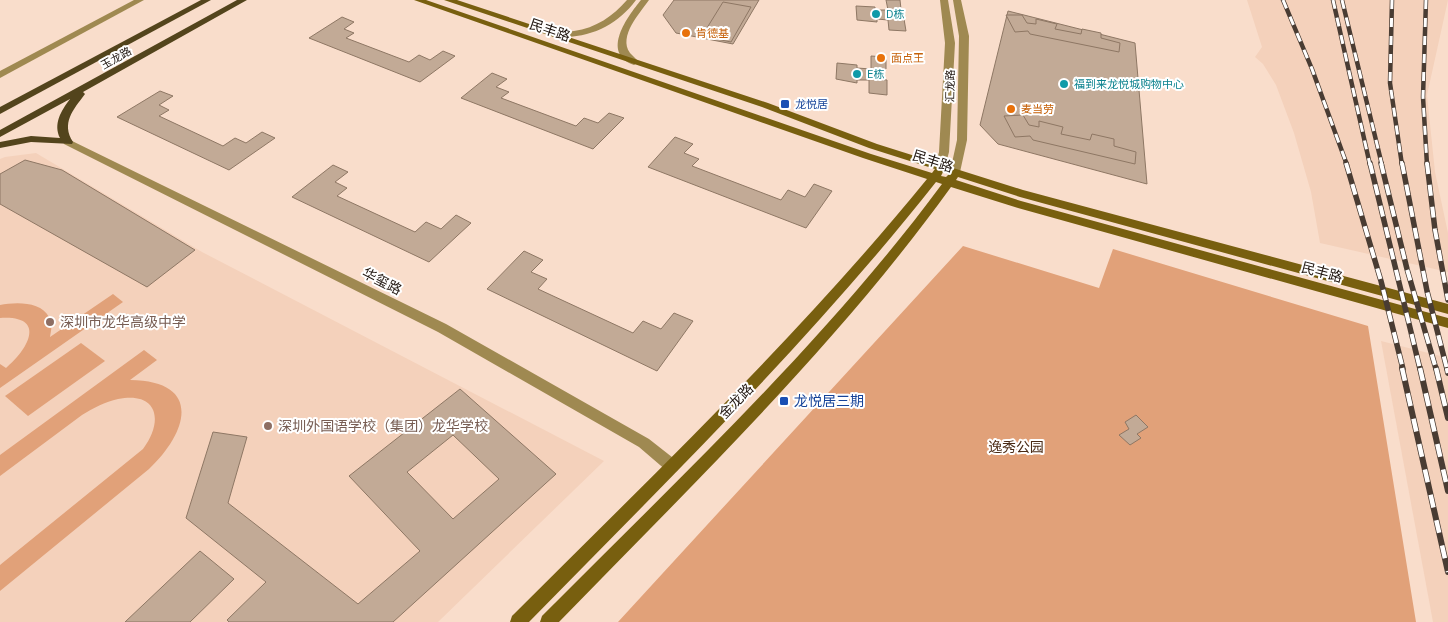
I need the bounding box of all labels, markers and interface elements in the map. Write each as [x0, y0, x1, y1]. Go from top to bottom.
place label: D栋 [886, 7, 904, 21]
marker: D栋 [870, 8, 882, 20]
street label: 民丰路 [527, 15, 573, 45]
place label: 肯德基 [696, 26, 729, 40]
marker: 肯德基 [680, 27, 692, 39]
street label: 玉龙路 [98, 44, 134, 72]
place label: 面点王 [891, 51, 924, 65]
marker: 面点王 [875, 52, 887, 64]
place label: E栋 [867, 67, 884, 81]
marker: E栋 [851, 68, 863, 80]
street label: 汇龙路 [943, 69, 957, 103]
place label: 福到来龙悦城购物中心 [1074, 77, 1184, 91]
marker: 福到来龙悦城购物中心 [1058, 78, 1070, 90]
place label: 龙悦居 [795, 97, 828, 111]
marker: 龙悦居 [779, 98, 791, 110]
place label: 麦当劳 [1021, 102, 1054, 116]
marker: 麦当劳 [1005, 103, 1017, 115]
street label: 民丰路 [910, 146, 956, 176]
street label: 民丰路 [1299, 258, 1345, 286]
street label: 华玺路 [359, 263, 405, 299]
place label: 深圳市龙华高级中学 [60, 313, 186, 331]
marker: 深圳市龙华高级中学 [44, 316, 56, 328]
street label: 金龙路 [715, 380, 757, 422]
place label: 龙悦居三期 [794, 392, 864, 410]
marker: 龙悦居三期 [778, 395, 790, 407]
place label: 深圳外国语学校（集团）龙华学校 [278, 417, 488, 435]
marker: 深圳外国语学校（集团）龙华学校 [262, 420, 274, 432]
park label: 逸秀公园 [988, 438, 1044, 456]

